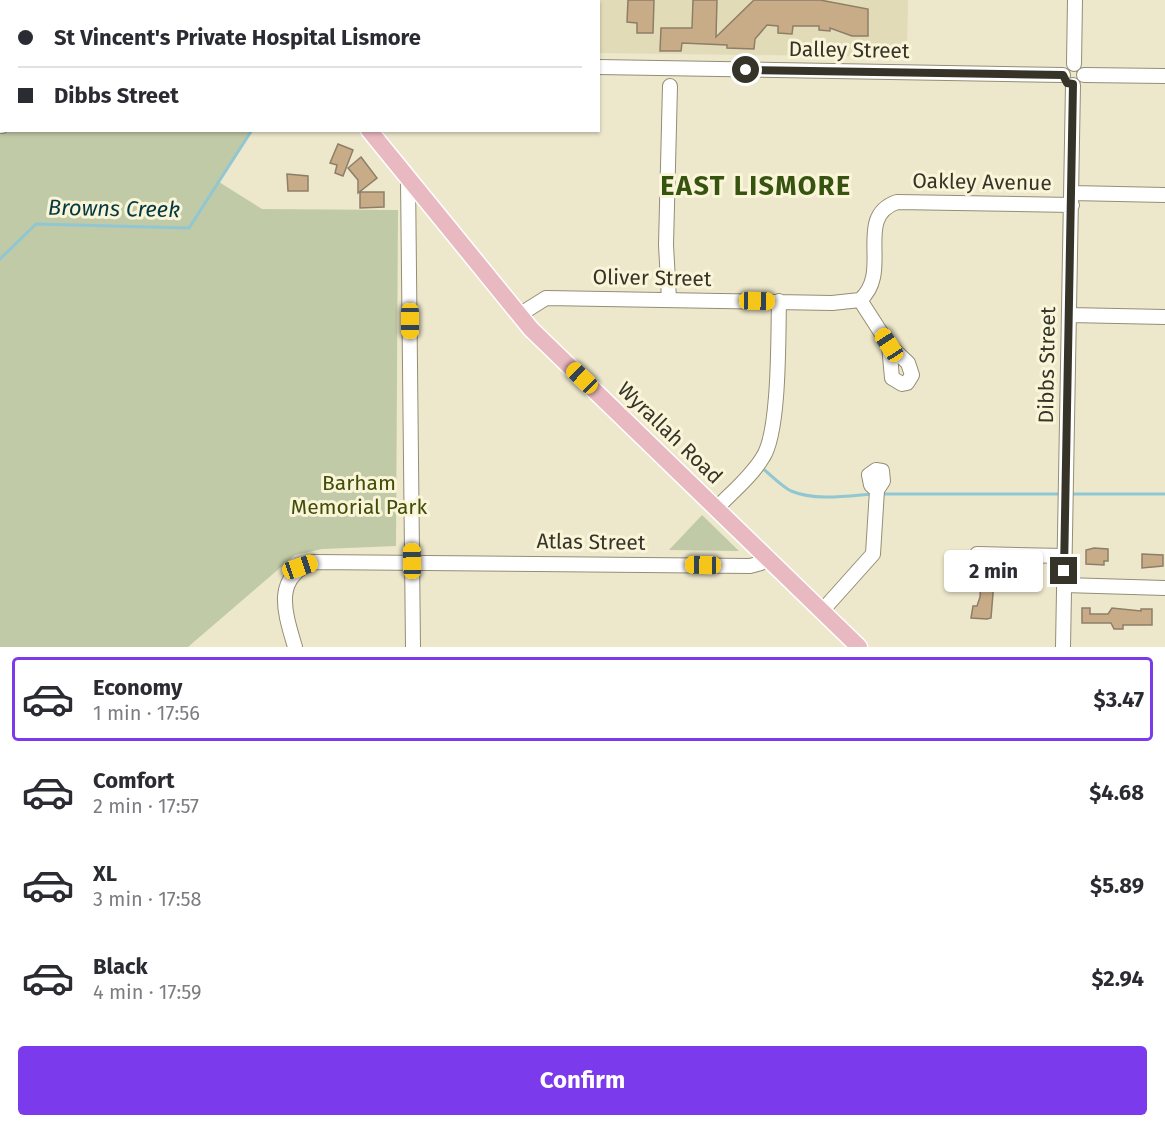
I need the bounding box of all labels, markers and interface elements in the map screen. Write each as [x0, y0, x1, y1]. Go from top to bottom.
text: St Vincent's Private Hospital Lismore [54, 24, 421, 51]
street label: Dalley Street [788, 36, 910, 64]
route start [732, 56, 759, 83]
text: Dibbs Street [54, 82, 179, 109]
street label: Oakley Avenue [912, 168, 1052, 196]
district label: EAST LISMORE [660, 170, 852, 202]
water label: Browns Creek [48, 194, 180, 223]
street label: Oliver Street [592, 264, 712, 292]
car [739, 292, 775, 310]
car [401, 303, 419, 339]
street label: Dibbs Street [1033, 306, 1061, 424]
car [872, 325, 906, 365]
car [563, 359, 601, 397]
street label: Wyrallah Road [612, 376, 728, 490]
park label: Barham Memorial Park [291, 470, 427, 520]
street label: Atlas Street [536, 528, 646, 556]
car [403, 543, 421, 579]
callout: 2 min [944, 550, 1043, 592]
car [280, 553, 320, 581]
car [685, 556, 721, 574]
route end [1050, 557, 1077, 584]
text: 2 min [969, 559, 1018, 583]
icon: car [21, 672, 75, 726]
text: Economy [93, 674, 182, 701]
text: $3.47 [1094, 686, 1144, 713]
text: 1 min · 17:56 [93, 701, 200, 725]
icon: car [21, 765, 75, 819]
text: Comfort [93, 767, 174, 794]
text: $4.68 [1089, 779, 1144, 806]
text: 2 min · 17:57 [93, 794, 199, 818]
icon: car [21, 858, 75, 912]
text: XL [93, 860, 117, 887]
text: $5.89 [1090, 872, 1144, 899]
text: 3 min · 17:58 [93, 887, 202, 911]
icon: car [21, 951, 75, 1005]
text: Black [93, 953, 148, 980]
text: $2.94 [1091, 965, 1144, 992]
text: 4 min · 17:59 [93, 980, 201, 1004]
button: Confirm [18, 1046, 1147, 1115]

